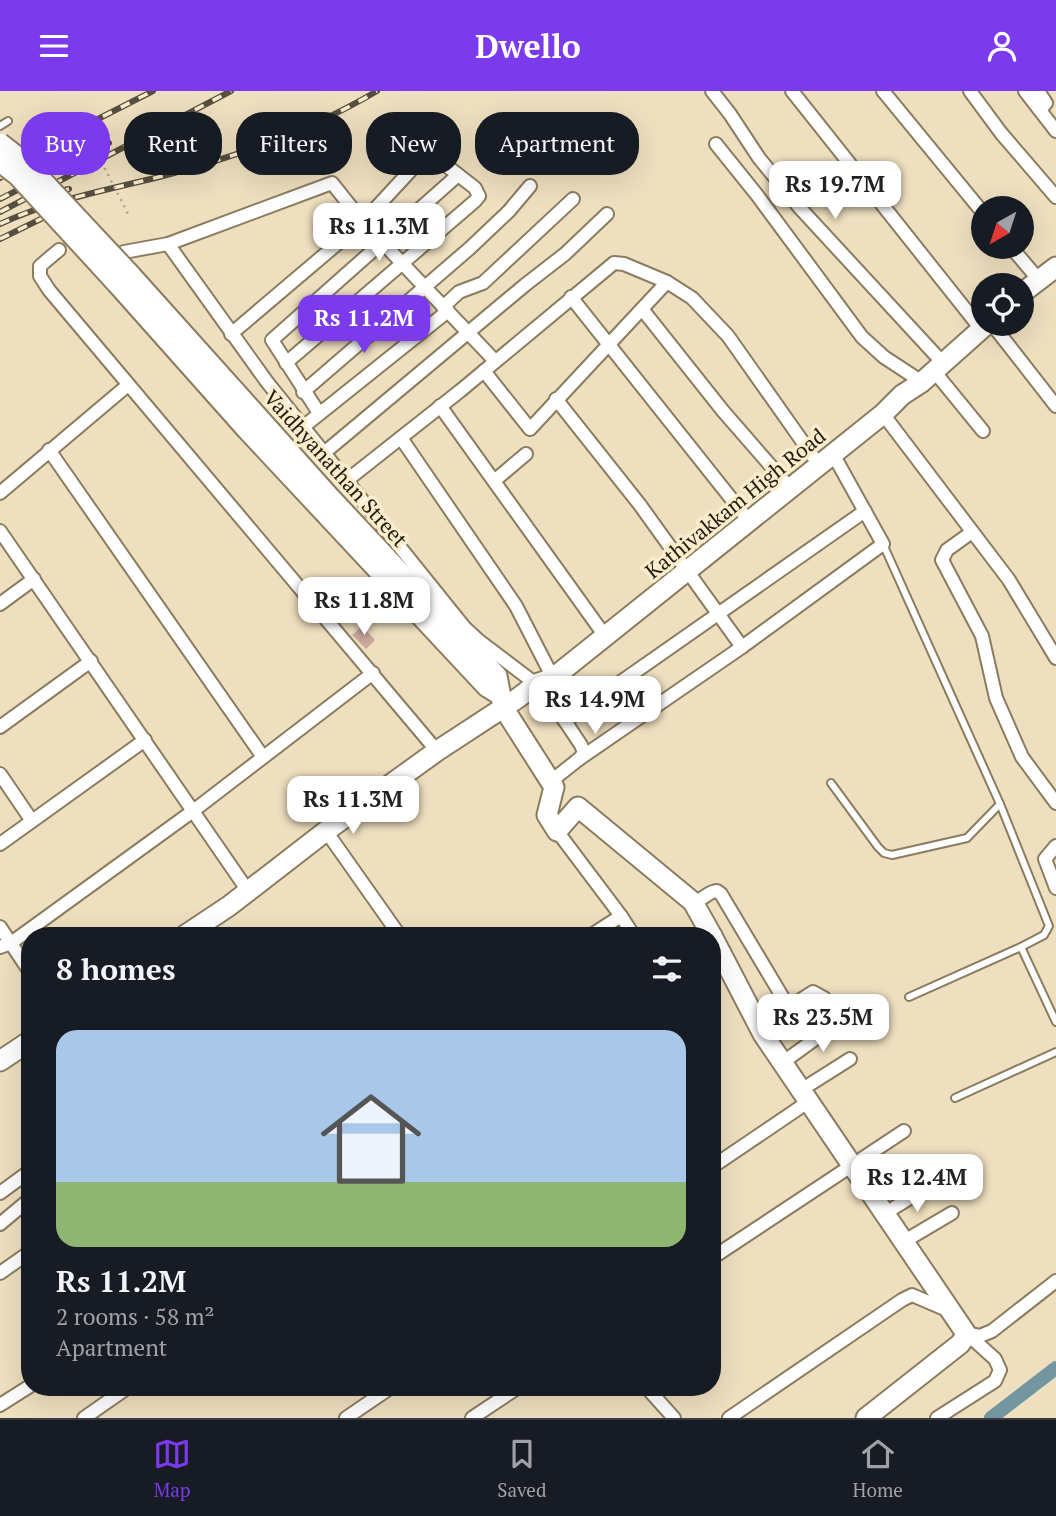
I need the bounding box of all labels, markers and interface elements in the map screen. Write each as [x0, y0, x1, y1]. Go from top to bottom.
text: Dwello [475, 25, 581, 67]
icon: menu [35, 27, 73, 65]
icon: person [983, 27, 1021, 65]
chip: Buy [21, 112, 110, 175]
chip: Rent [124, 112, 222, 175]
chip: Filters [236, 112, 352, 175]
chip: New [366, 112, 461, 175]
chip: Apartment [475, 112, 639, 175]
pin: Rs 19.7M [763, 162, 907, 221]
text: Rs 19.7M [785, 168, 885, 199]
north arrow [971, 196, 1034, 259]
map controls [971, 196, 1034, 336]
pin: Rs 11.3M [307, 204, 451, 263]
text: Rs 11.3M [329, 210, 429, 241]
button: locate [971, 273, 1034, 336]
pin: Rs 11.2M [292, 295, 436, 355]
text: Rs 11.2M [314, 302, 414, 333]
street label: Vaidhyanathan Street [258, 384, 414, 553]
street label: Kathivakkam High Road [639, 421, 831, 584]
pin: Rs 11.8M [292, 577, 436, 637]
text: Rs 11.8M [314, 584, 414, 615]
pin: Rs 14.9M [523, 677, 667, 736]
text: Rs 14.9M [545, 683, 645, 714]
pin: Rs 11.3M [281, 777, 425, 836]
text: Rs 11.3M [303, 783, 403, 814]
text: 8 homes [56, 949, 175, 989]
icon: filters [648, 950, 686, 988]
pin: Rs 23.5M [751, 995, 895, 1054]
text: Rs 23.5M [773, 1001, 873, 1032]
icon: home [308, 1076, 434, 1202]
pin: Rs 12.4M [845, 1155, 989, 1214]
text: Rs 12.4M [867, 1161, 967, 1192]
text: Rs 11.2M [56, 1261, 186, 1301]
text: 2 rooms · 58 m² [56, 1301, 215, 1332]
text: Apartment [56, 1332, 167, 1363]
tab: Map [153, 1435, 191, 1502]
tab: Saved [497, 1435, 546, 1502]
tab: Home [853, 1435, 903, 1502]

